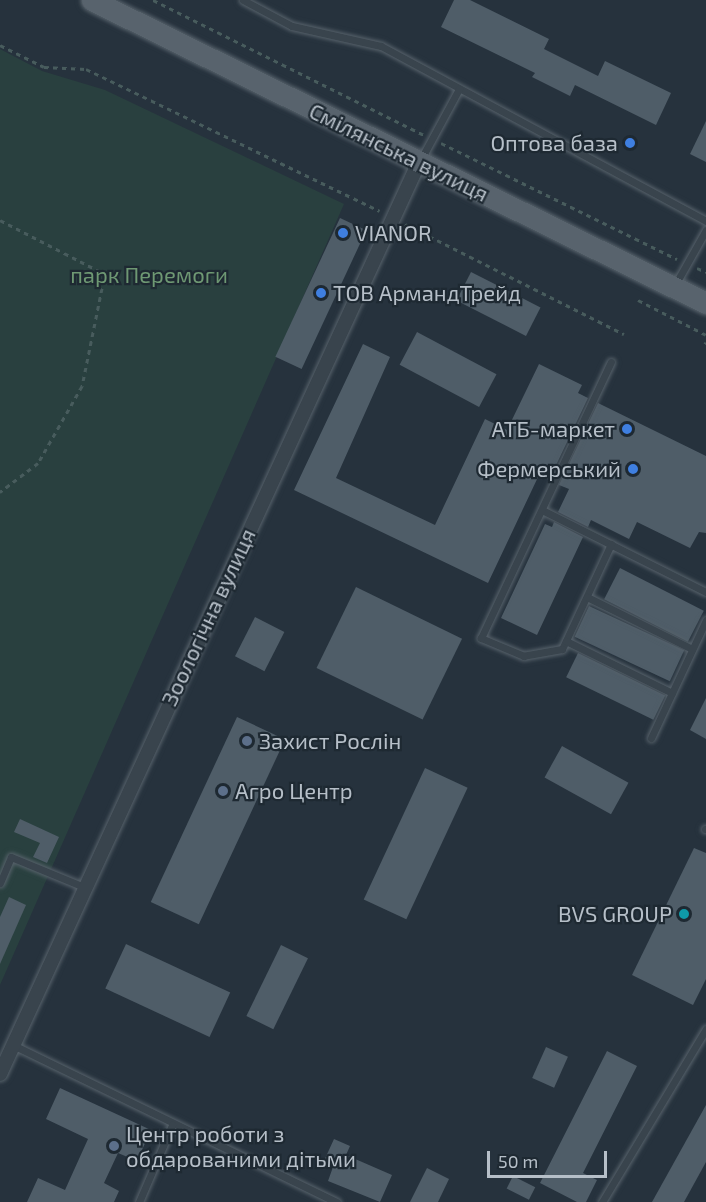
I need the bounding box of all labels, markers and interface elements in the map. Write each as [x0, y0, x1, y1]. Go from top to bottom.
street label: Смілянська вулиця [305, 97, 493, 207]
place label: Оптова база [490, 130, 618, 156]
marker: Оптова база [623, 136, 637, 150]
place label: VIANOR [355, 220, 432, 246]
marker: VIANOR [336, 226, 350, 240]
park label: парк Перемоги [70, 262, 228, 288]
place label: ТОВ АрмандТрейд [333, 280, 521, 306]
marker: ТОВ АрмандТрейд [314, 286, 328, 300]
place label: АТБ-маркет [491, 416, 615, 442]
marker: АТБ-маркет [620, 422, 634, 436]
place label: Фермерський [477, 456, 621, 482]
marker: Фермерський [626, 462, 640, 476]
street label: Зоологічна вулиця [155, 524, 261, 710]
place label: Захист Рослін [259, 728, 401, 754]
marker: Захист Рослін [240, 734, 254, 748]
place label: Агро Центр [235, 778, 353, 804]
marker: Агро Центр [216, 784, 230, 798]
place label: BVS GROUP [558, 901, 672, 927]
marker: BVS GROUP [677, 907, 691, 921]
place label: Центр роботи з обдарованими дітьми [126, 1120, 356, 1172]
marker: Центр роботи з обдарованими дітьми [107, 1139, 121, 1153]
scale bar [490, 1139, 610, 1177]
text: 50 m [498, 1150, 538, 1172]

